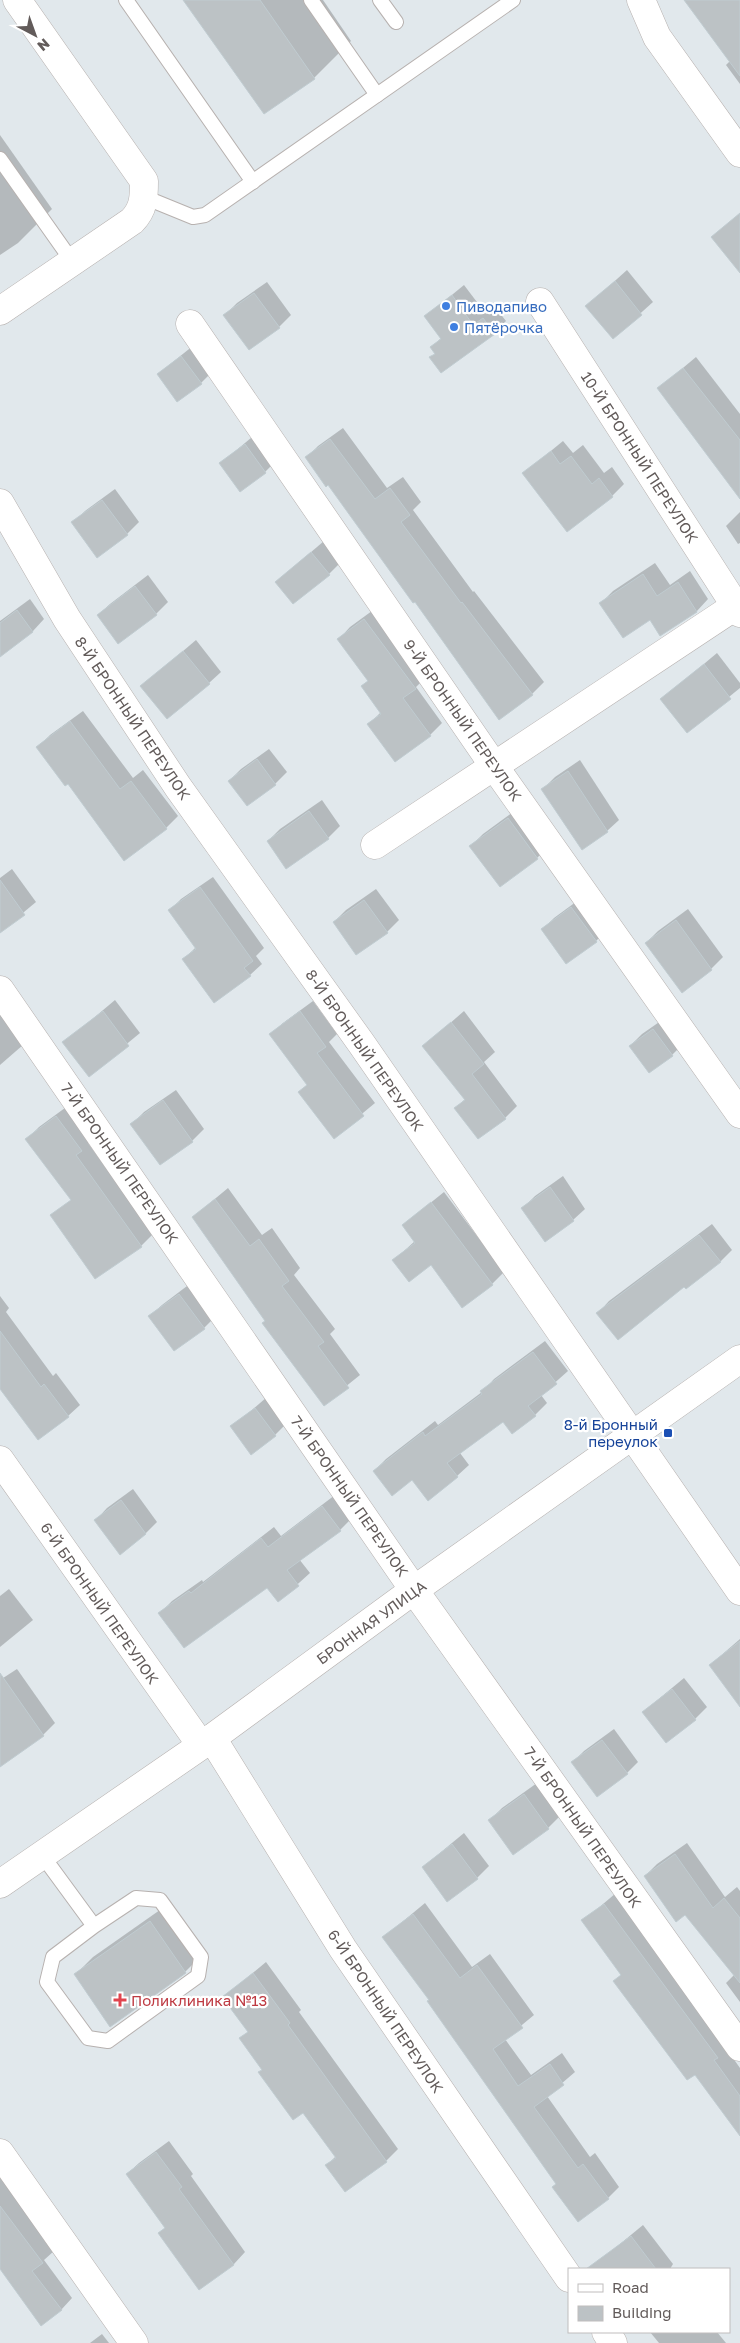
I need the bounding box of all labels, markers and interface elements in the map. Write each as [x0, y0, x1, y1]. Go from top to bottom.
north arrow [10, 10, 60, 60]
text: N [34, 35, 53, 55]
place label: Пиводапиво [456, 297, 547, 315]
marker: Пиводапиво [440, 300, 452, 312]
place label: Пятёрочка [464, 318, 543, 336]
marker: Пятёрочка [448, 321, 460, 333]
street label: 10-Й БРОННЫЙ ПЕРЕУЛОК [578, 368, 702, 546]
street label: 8-Й БРОННЫЙ ПЕРЕУЛОК [72, 633, 195, 804]
street label: 9-Й БРОННЫЙ ПЕРЕУЛОК [400, 636, 526, 805]
street label: 8-Й БРОННЫЙ ПЕРЕУЛОК [302, 966, 428, 1135]
street label: 7-Й БРОННЫЙ ПЕРЕУЛОК [58, 1079, 183, 1247]
street label: 7-Й БРОННЫЙ ПЕРЕУЛОК [288, 1412, 413, 1580]
place label: 8-й Бронный переулок [564, 1415, 658, 1450]
marker: 8-й Бронный переулок [662, 1427, 674, 1439]
street label: 6-Й БРОННЫЙ ПЕРЕУЛОК [37, 1519, 163, 1688]
street label: БРОННАЯ УЛИЦА [313, 1576, 429, 1668]
street label: 7-Й БРОННЫЙ ПЕРЕУЛОК [521, 1743, 646, 1911]
street label: 6-Й БРОННЫЙ ПЕРЕУЛОК [325, 1926, 448, 2096]
place label: Поликлиника №13 [131, 1991, 267, 2009]
marker: Поликлиника №13 [113, 1993, 127, 2007]
legend [568, 2268, 730, 2333]
text: Road [612, 2278, 649, 2296]
text: Building [612, 2303, 672, 2321]

